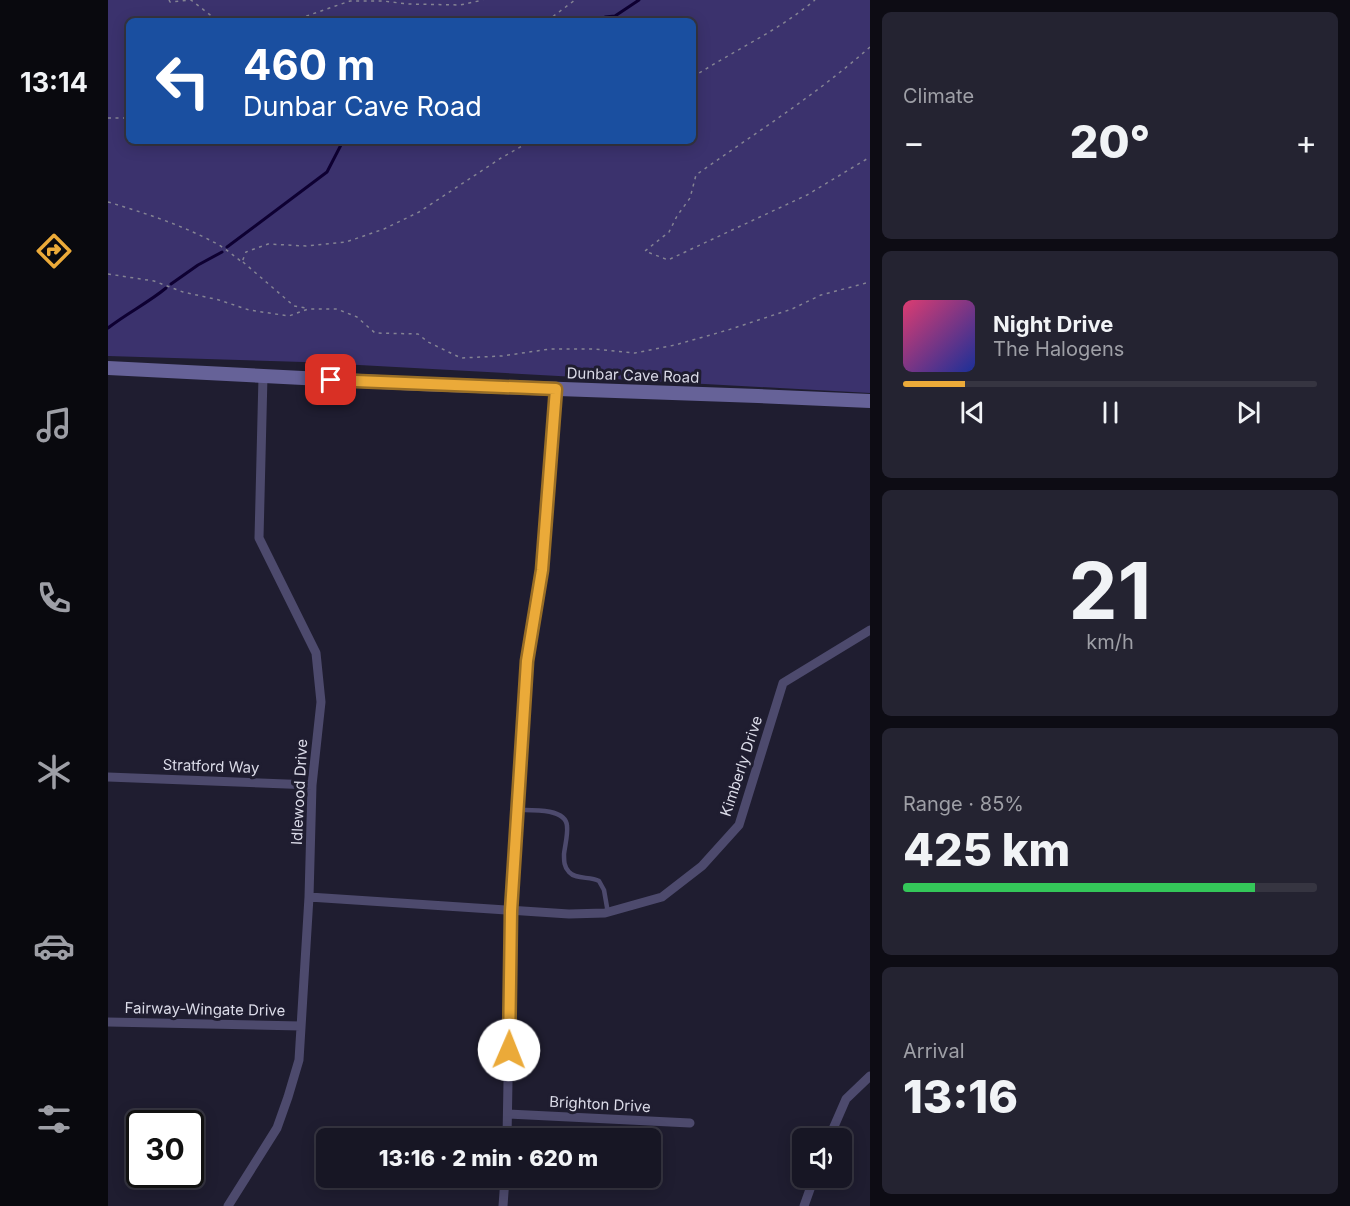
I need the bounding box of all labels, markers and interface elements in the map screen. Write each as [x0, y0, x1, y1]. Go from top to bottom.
text: 460 m [243, 39, 375, 90]
icon: left [144, 42, 222, 120]
text: 13:14 [20, 66, 88, 99]
text: Climate [903, 84, 974, 108]
text: Dunbar Cave Road [243, 90, 482, 123]
text: 20° [1070, 114, 1150, 169]
text: − [903, 122, 925, 162]
text: + [1295, 122, 1317, 162]
icon: directions [33, 230, 75, 272]
text: Night Drive [993, 311, 1113, 337]
text: The Halogens [993, 337, 1124, 361]
pin [305, 354, 356, 405]
icon: arrive [314, 363, 347, 396]
street label: Dunbar Cave Road [566, 363, 700, 387]
icon: previous [956, 396, 989, 429]
icon: pause [1094, 396, 1127, 429]
icon: next [1232, 396, 1265, 429]
icon: music [33, 404, 75, 446]
text: 21 [1069, 543, 1151, 638]
icon: phone [33, 577, 75, 619]
text: km/h [1086, 630, 1134, 654]
street label: Kimberly Drive [716, 713, 766, 819]
street label: Idlewood Drive [287, 739, 311, 845]
icon: climate [33, 751, 75, 793]
street label: Stratford Way [162, 755, 260, 777]
text: Range · 85% [903, 792, 1024, 816]
text: 425 km [903, 822, 1070, 877]
icon: car [33, 925, 75, 967]
street label: Fairway-Wingate Drive [125, 998, 285, 1020]
position arrow [477, 1018, 541, 1082]
text: Arrival [903, 1039, 965, 1063]
text: 13:16 [903, 1069, 1018, 1124]
street label: Brighton Drive [549, 1092, 651, 1116]
icon: filters [33, 1098, 75, 1140]
speed limit sign: 30 [126, 1110, 204, 1188]
map controls [792, 1128, 852, 1188]
button: sound [792, 1128, 852, 1188]
text: 13:16 · 2 min · 620 m [379, 1145, 598, 1171]

